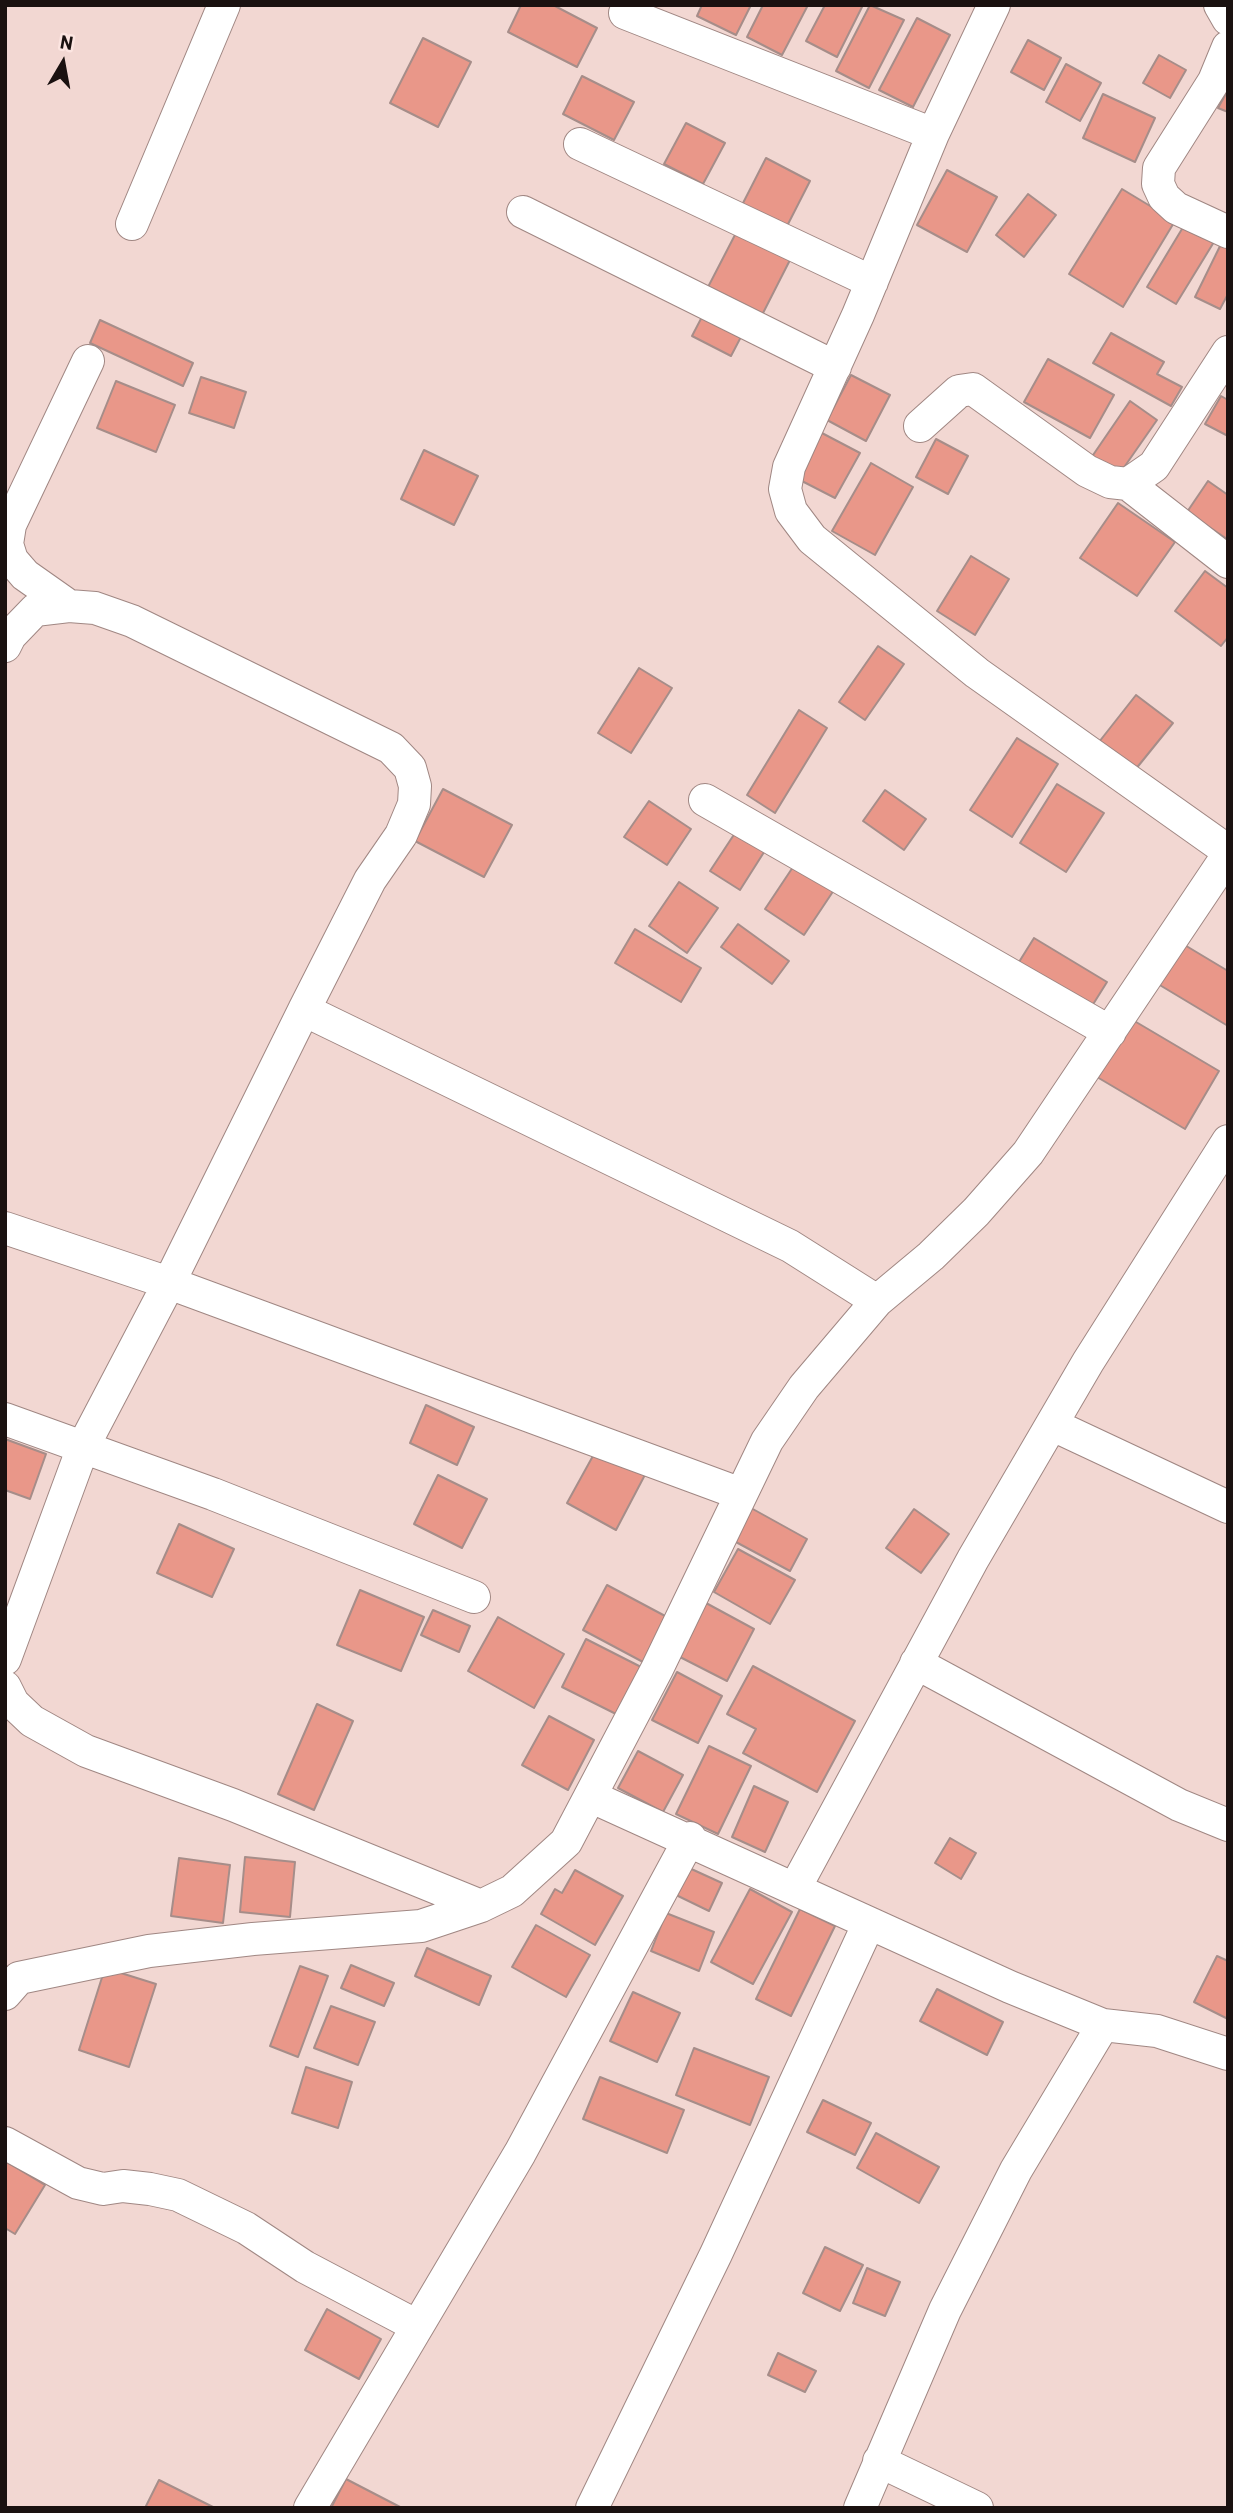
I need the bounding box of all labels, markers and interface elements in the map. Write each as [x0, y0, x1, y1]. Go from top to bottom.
north arrow [28, 28, 98, 98]
text: N [59, 29, 75, 54]

